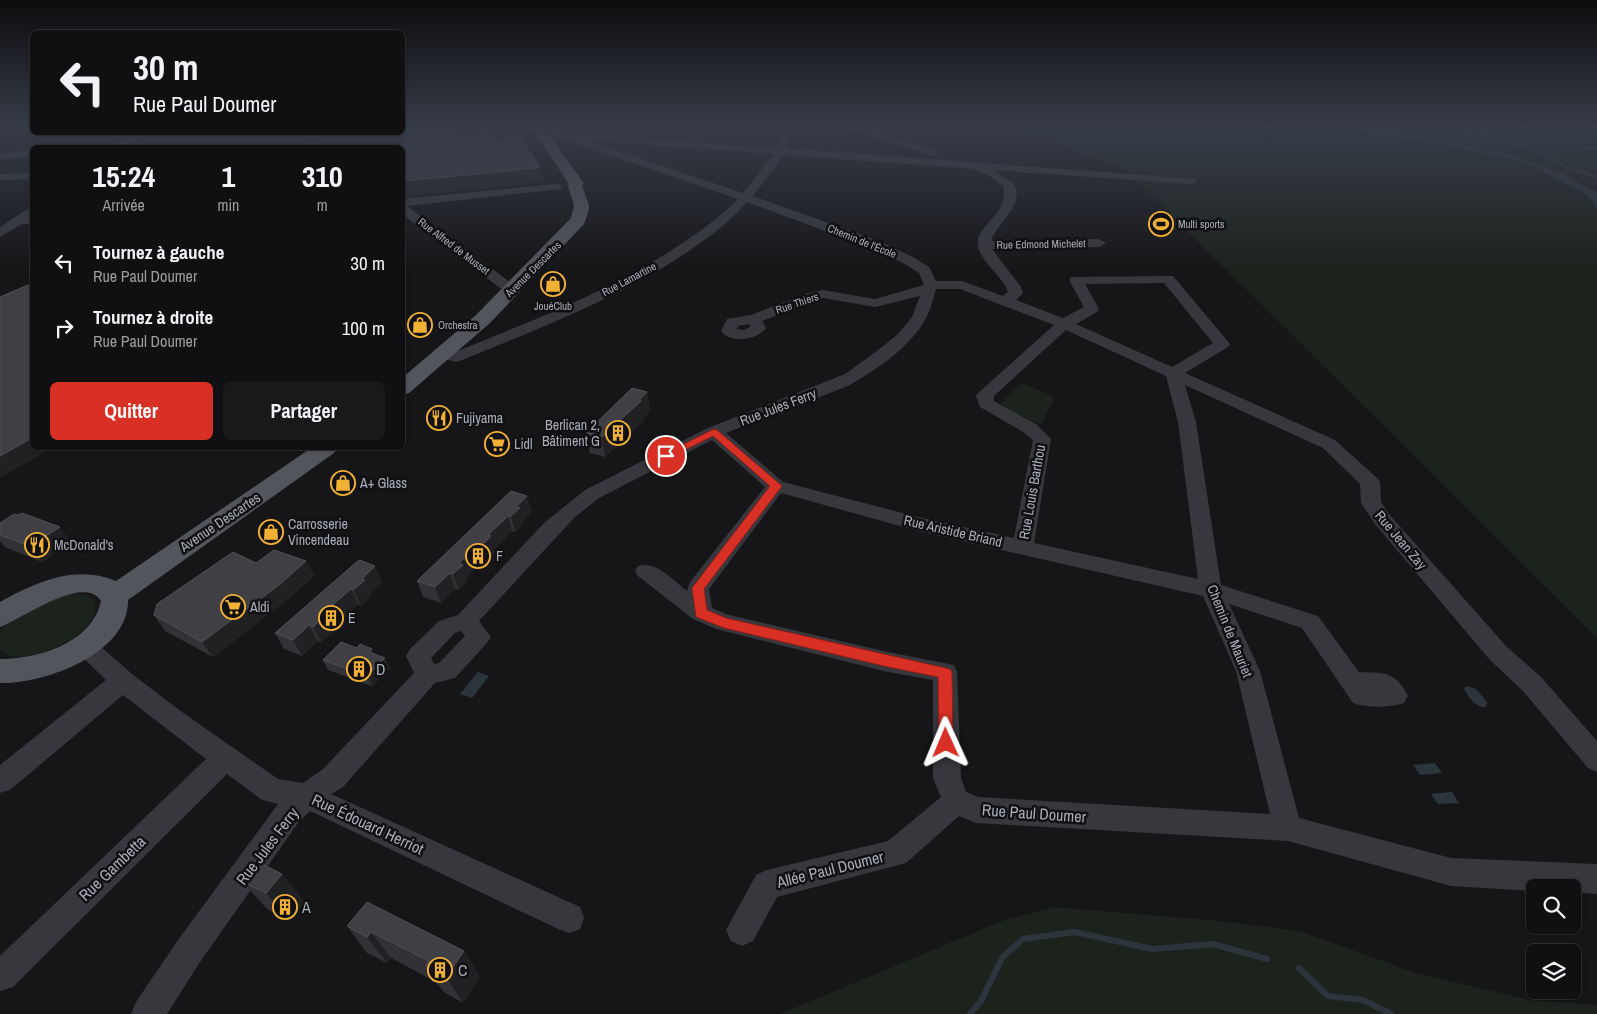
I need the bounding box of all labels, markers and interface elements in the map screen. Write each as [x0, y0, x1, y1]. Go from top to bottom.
text: 30 m [133, 44, 198, 91]
icon: left [50, 50, 115, 115]
text: Rue Paul Doumer [133, 89, 276, 119]
text: 15:24 [92, 156, 155, 196]
text: 1 [222, 156, 235, 196]
text: 310 [302, 156, 343, 196]
text: Arrivée [103, 194, 145, 216]
text: min [217, 194, 239, 216]
text: m [317, 194, 328, 216]
sports icon: Multi sports [1148, 211, 1174, 237]
street label: Rue Alfred de Musset [415, 214, 493, 278]
place label: Multi sports [1178, 217, 1225, 231]
street label: Chemin de l'École [826, 221, 898, 261]
street label: Rue Edmond Michelet [996, 236, 1086, 252]
street label: Avenue Descartes [501, 238, 564, 301]
text: Tournez à gauche [93, 239, 224, 265]
icon: left [50, 249, 78, 277]
text: 30 m [350, 250, 385, 276]
street label: Rue Lamartine [599, 259, 659, 299]
text: Rue Paul Doumer [93, 265, 197, 287]
shop icon: JouéClub [540, 271, 566, 297]
street label: Rue Thiers [774, 289, 821, 317]
place label: JouéClub [534, 299, 572, 313]
text: Tournez à droite [93, 304, 213, 330]
shop icon: Orchestra [407, 312, 433, 338]
icon: right [50, 314, 78, 342]
text: 100 m [342, 315, 385, 341]
place label: Orchestra [438, 318, 478, 332]
text: Rue Paul Doumer [93, 330, 197, 352]
button: Quitter [50, 382, 213, 440]
button: Partager [223, 382, 385, 440]
street label: Rue Jules Ferry [737, 384, 819, 430]
restaurant icon: Fujiyama [426, 405, 452, 431]
place label: Fujiyama [456, 409, 504, 427]
place label: Berlican 2, Bâtiment G [542, 416, 600, 450]
building icon: Berlican 2, Bâtiment G [605, 420, 631, 446]
supermarket icon: Lidl [484, 431, 510, 457]
place label: Lidl [514, 435, 533, 453]
pin [645, 435, 687, 477]
icon: arrive [652, 442, 680, 470]
street label: Rue Louis Barthou [1015, 443, 1049, 541]
shop icon: A+ Glass [330, 470, 356, 496]
place label: A+ Glass [359, 474, 407, 492]
street label: Avenue Descartes [175, 488, 264, 556]
street label: Rue Jean Zay [1371, 507, 1431, 573]
street label: Rue Aristide Briand [902, 511, 1004, 551]
place label: Carrosserie Vincendeau [288, 515, 349, 549]
shop icon: Carrosserie Vincendeau [258, 519, 284, 545]
restaurant icon: McDonald's [24, 532, 50, 558]
place label: McDonald's [54, 536, 114, 554]
building icon: F [465, 543, 491, 569]
place label: F [496, 547, 503, 565]
street label: Chemin de Mauriet [1203, 582, 1257, 680]
supermarket icon: Aldi [220, 594, 246, 620]
place label: Aldi [249, 598, 270, 616]
building icon: E [318, 605, 344, 631]
place label: E [348, 609, 356, 627]
building icon: D [346, 656, 372, 682]
place label: D [376, 658, 385, 680]
position arrow [919, 716, 971, 768]
street label: Rue Édouard Herriot [308, 788, 428, 860]
street label: Rue Paul Doumer [981, 798, 1087, 828]
street label: Rue Jules Ferry [231, 802, 304, 889]
street label: Rue Gambetta [74, 830, 151, 906]
street label: Allée Paul Doumer [773, 845, 886, 893]
map controls [1526, 879, 1581, 999]
button: search [1526, 879, 1581, 934]
building icon: A [272, 894, 298, 920]
place label: A [301, 896, 311, 918]
button: layers [1526, 944, 1581, 999]
building icon: C [427, 957, 453, 983]
place label: C [458, 959, 467, 981]

